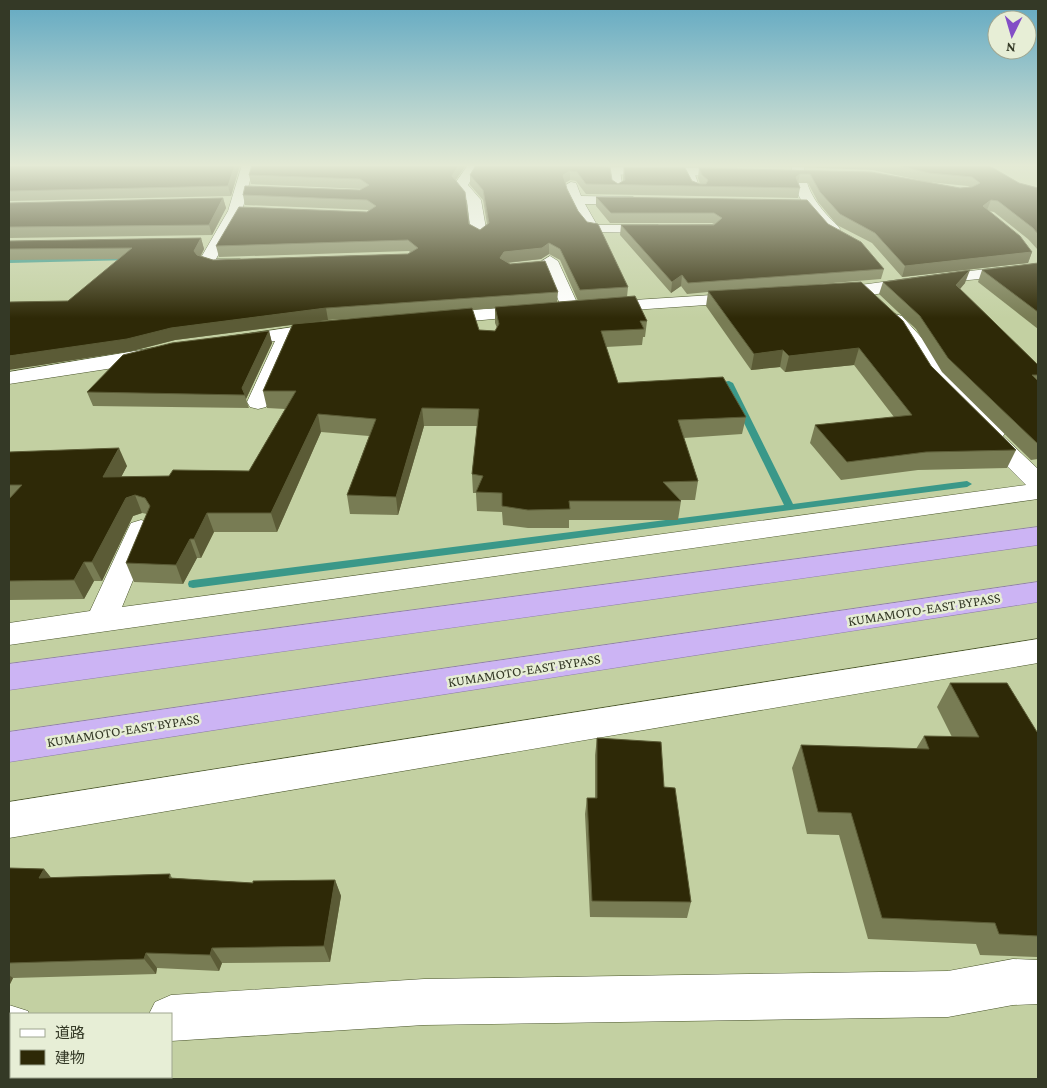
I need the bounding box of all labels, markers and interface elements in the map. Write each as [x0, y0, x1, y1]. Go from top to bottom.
north arrow [987, 10, 1037, 60]
text: N [1005, 40, 1016, 56]
street label: KUMAMOTO-EAST BYPASS [847, 589, 1002, 629]
street label: KUMAMOTO-EAST BYPASS [447, 650, 602, 690]
street label: KUMAMOTO-EAST BYPASS [46, 710, 201, 750]
legend [10, 1013, 172, 1078]
text: 道路 [55, 1025, 85, 1041]
text: 建物 [55, 1050, 85, 1066]

